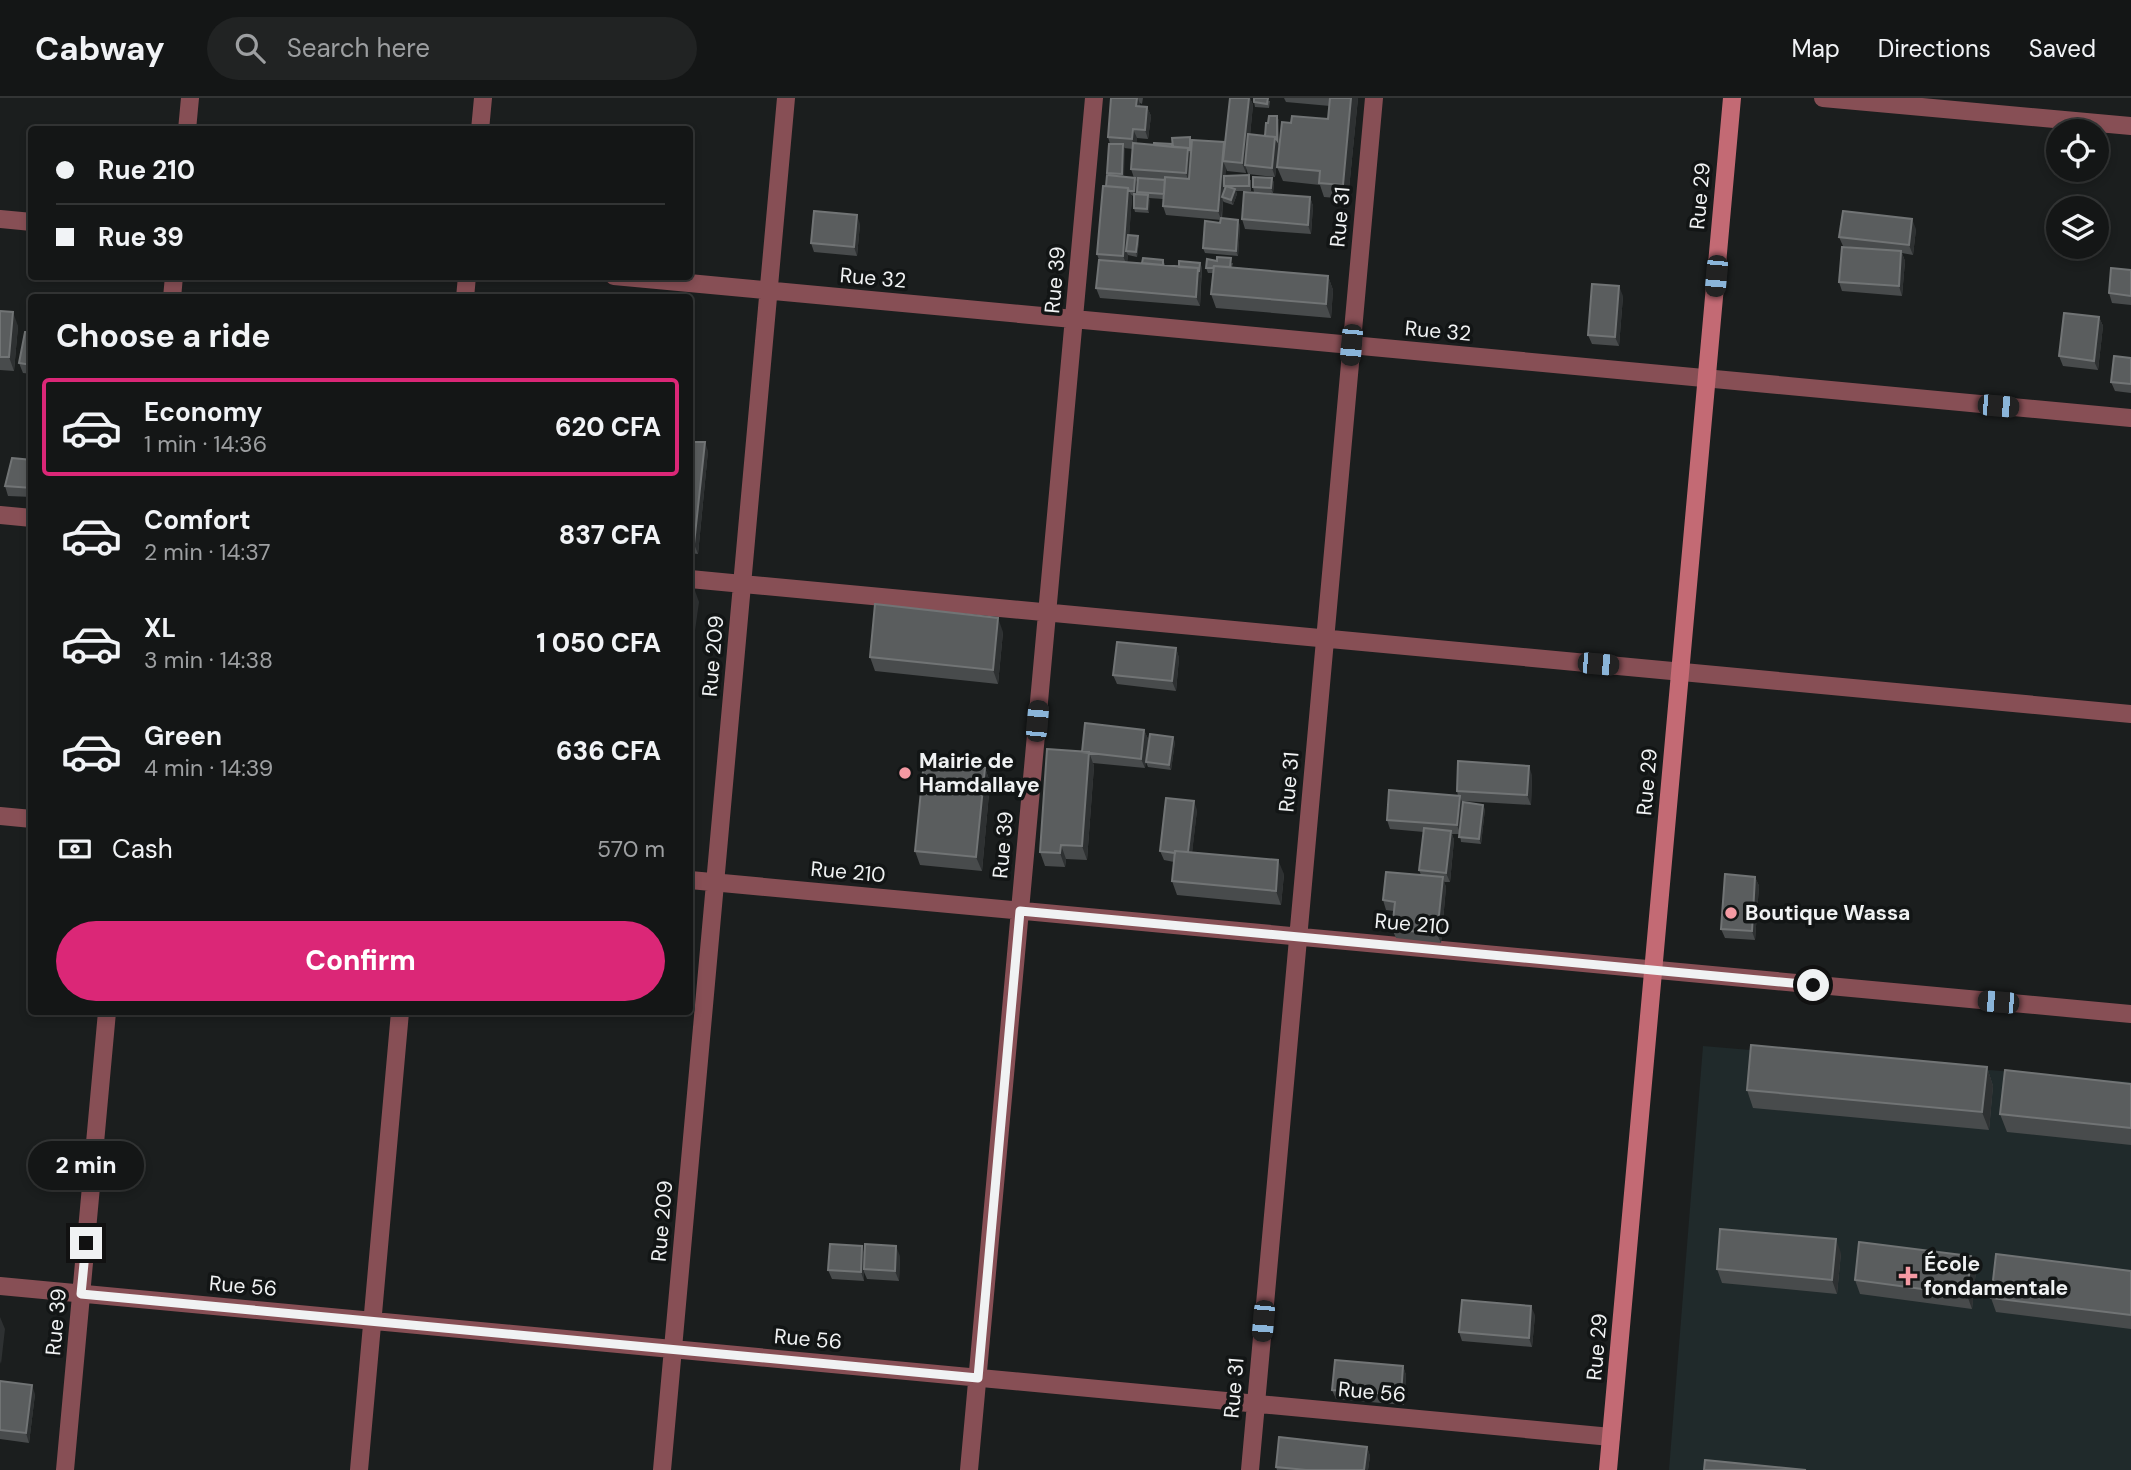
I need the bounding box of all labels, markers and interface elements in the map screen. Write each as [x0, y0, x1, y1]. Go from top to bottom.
search box [207, 17, 697, 80]
text: Cabway [35, 27, 165, 70]
icon: search [231, 29, 269, 67]
text: Search here [287, 31, 430, 65]
text: Map [1792, 33, 1840, 64]
text: Directions [1878, 33, 1991, 64]
text: Saved [2029, 33, 2096, 64]
map controls [2046, 119, 2109, 259]
button: locate [2046, 119, 2109, 182]
text: Rue 210 [98, 153, 195, 187]
street label: Rue 29 [1683, 161, 1717, 231]
street label: Rue 31 [1323, 186, 1357, 248]
button: layers [2046, 196, 2109, 259]
text: Rue 39 [98, 220, 184, 254]
street label: Rue 39 [1038, 245, 1072, 315]
car [1704, 254, 1729, 298]
street label: Rue 32 [839, 261, 907, 295]
street label: Rue 32 [1404, 314, 1472, 348]
text: Choose a ride [56, 315, 271, 357]
car [1339, 323, 1364, 367]
car [1977, 394, 2020, 418]
text: Economy [144, 395, 262, 429]
icon: car [60, 396, 123, 459]
text: 620 CFA [555, 410, 661, 444]
text: 1 min · 14:36 [144, 429, 267, 459]
text: Comfort [144, 503, 250, 537]
icon: car [60, 504, 123, 567]
text: 837 CFA [559, 518, 661, 552]
text: 2 min · 14:37 [144, 537, 271, 567]
text: XL [144, 611, 176, 645]
icon: car [60, 612, 123, 675]
street label: Rue 209 [696, 614, 730, 698]
text: 1 050 CFA [536, 626, 661, 660]
text: 3 min · 14:38 [144, 645, 273, 675]
car [1577, 652, 1620, 676]
car [1025, 699, 1050, 743]
text: Green [144, 719, 222, 753]
icon: car [60, 720, 123, 783]
text: 636 CFA [556, 734, 661, 768]
place label: Mairie de Hamdallaye [919, 747, 1040, 799]
street label: Rue 29 [1630, 747, 1664, 817]
street label: Rue 31 [1272, 751, 1306, 813]
text: 4 min · 14:39 [144, 753, 273, 783]
marker: Mairie de Hamdallaye [897, 765, 913, 781]
street label: Rue 39 [986, 810, 1020, 880]
icon: cash [56, 830, 94, 868]
text: Cash [112, 832, 173, 866]
text: 570 m [597, 834, 665, 864]
street label: Rue 210 [809, 855, 887, 889]
place label: Boutique Wassa [1745, 899, 1910, 927]
marker: Boutique Wassa [1723, 905, 1739, 921]
street label: Rue 210 [1373, 907, 1451, 941]
button: Confirm [56, 921, 665, 1001]
route start [1797, 969, 1829, 1001]
car [1977, 990, 2020, 1014]
callout: 2 min [28, 1142, 144, 1190]
text: 2 min [55, 1150, 117, 1180]
street label: Rue 209 [645, 1179, 679, 1263]
route end [70, 1227, 102, 1259]
place label: École fondamentale [1924, 1250, 2068, 1302]
marker: École fondamentale [1898, 1266, 1918, 1286]
street label: Rue 56 [208, 1269, 278, 1303]
street label: Rue 39 [39, 1287, 73, 1357]
car [1251, 1299, 1276, 1343]
street label: Rue 29 [1580, 1312, 1614, 1382]
street label: Rue 56 [773, 1322, 843, 1356]
street label: Rue 31 [1217, 1357, 1251, 1419]
street label: Rue 56 [1337, 1375, 1407, 1409]

